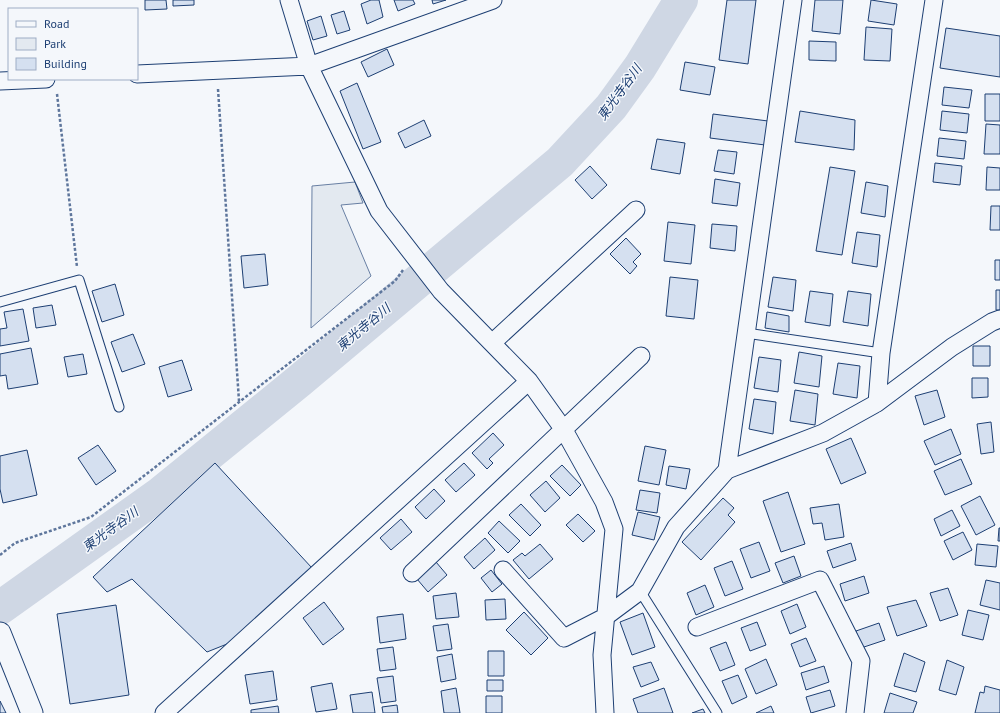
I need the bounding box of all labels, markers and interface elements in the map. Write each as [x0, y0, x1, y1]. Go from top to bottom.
legend [8, 8, 138, 80]
text: Road [44, 16, 69, 31]
text: Park [44, 36, 66, 51]
text: Building [44, 56, 87, 71]
water label: 東光寺谷川 [593, 59, 647, 124]
water label: 東光寺谷川 [333, 299, 395, 355]
water label: 東光寺谷川 [79, 502, 143, 555]

